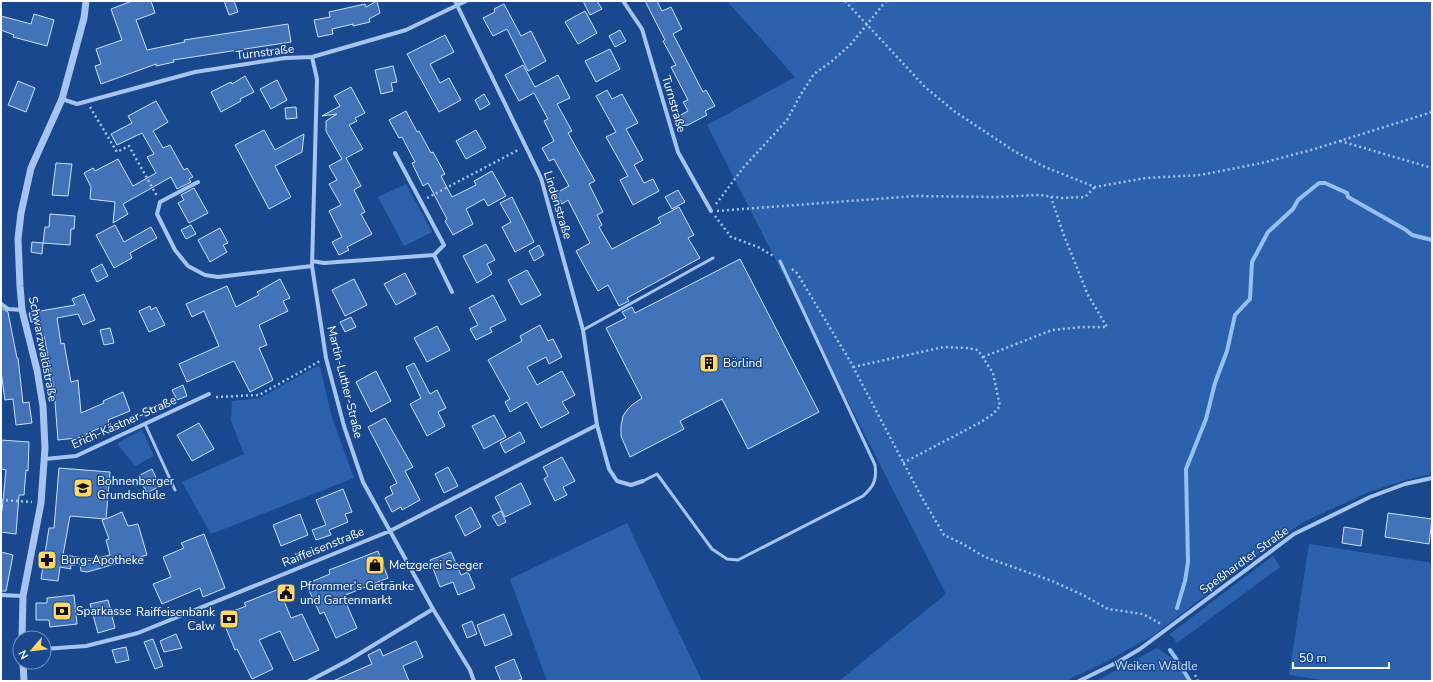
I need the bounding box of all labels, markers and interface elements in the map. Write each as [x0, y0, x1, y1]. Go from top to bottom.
street label: Turnstraße [235, 40, 295, 64]
street label: Turnstraße [658, 74, 690, 134]
street label: Lindenstraße [540, 169, 576, 241]
street label: Schwarzwaldstraße [25, 295, 61, 403]
street label: Martin-Luther-Straße [323, 324, 367, 440]
building icon: Börlind [698, 352, 720, 374]
place label: Börlind [723, 355, 762, 371]
street label: Erich-Kästner-Straße [69, 392, 179, 452]
place label: Bohnenberger Grundschule [97, 473, 175, 503]
school or university icon: Bohnenberger Grundschule [72, 477, 94, 499]
street label: Speßhardter Straße [1196, 522, 1292, 598]
street label: Raiffeisenstraße [280, 523, 366, 571]
pharmacy icon: Burg-Apotheke [36, 549, 58, 571]
place label: Burg-Apotheke [61, 552, 144, 568]
shop icon: Metzgerei Seeger [364, 554, 386, 576]
place label: Metzgerei Seeger [389, 557, 484, 573]
place label: Pfrommer's Getränke und Gartenmarkt [300, 578, 414, 608]
public building icon: Pfrommer's Getränke und Gartenmarkt [275, 582, 297, 604]
bank icon: Sparkasse [51, 600, 73, 622]
place label: Sparkasse [76, 603, 131, 619]
place label: Raiffeisenbank Calw [136, 604, 216, 634]
bank icon: Raiffeisenbank Calw [218, 608, 240, 630]
north arrow [12, 630, 52, 670]
scale bar [1293, 644, 1389, 670]
text: N [15, 647, 32, 662]
text: 50 m [1299, 650, 1327, 666]
park label: Weiken Wäldle [1114, 658, 1198, 674]

